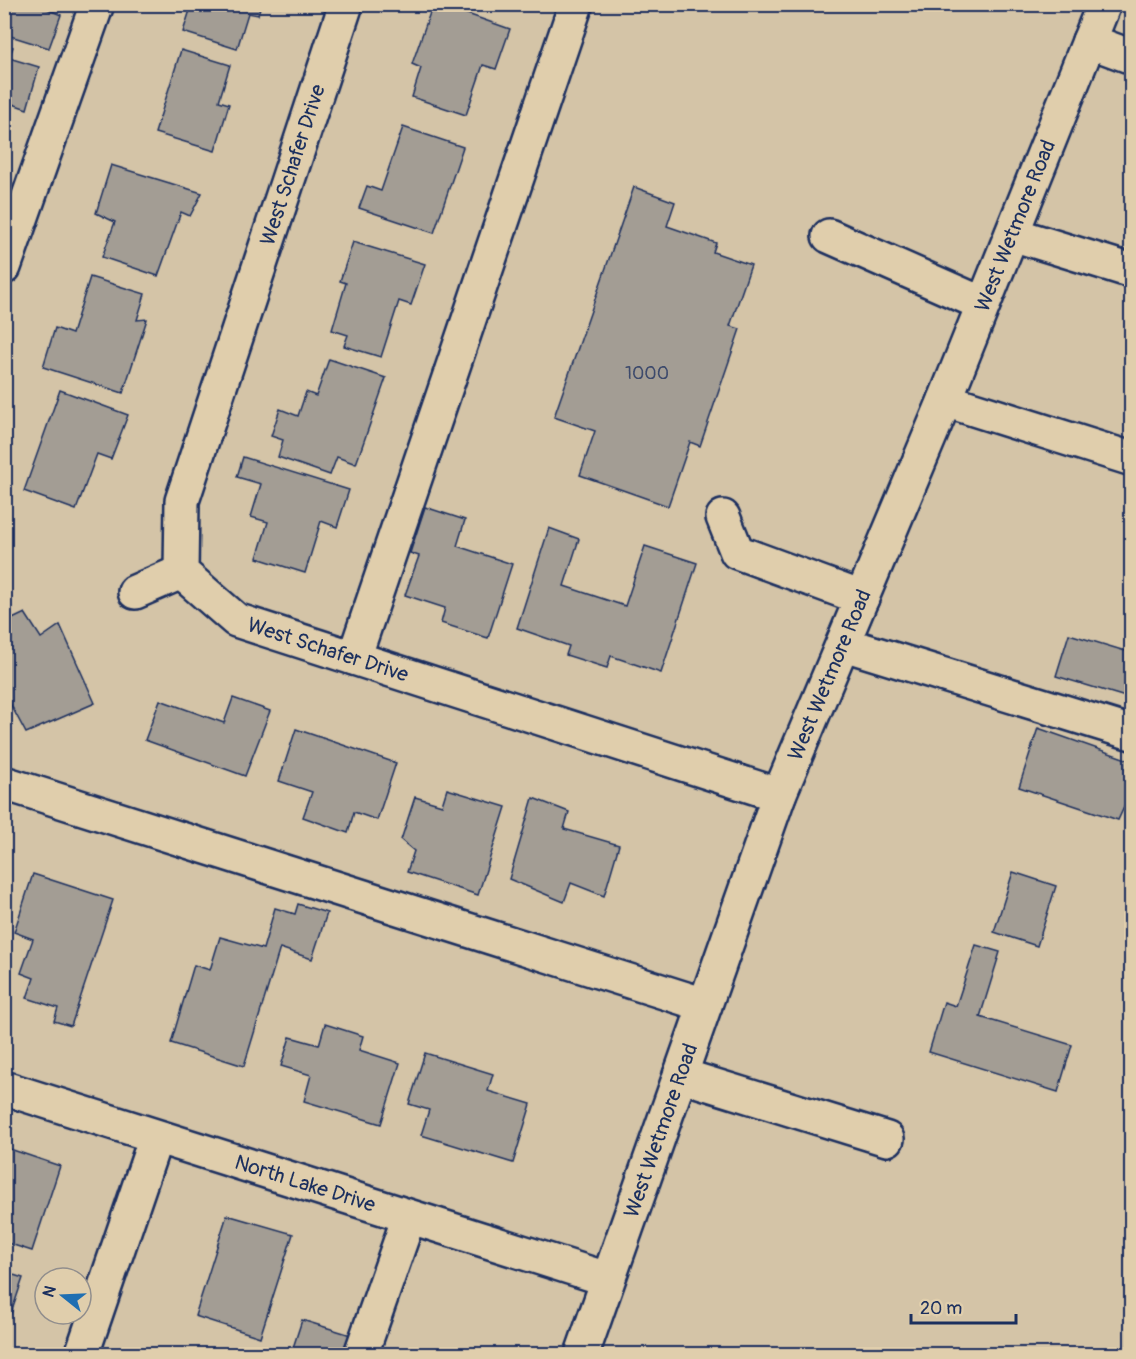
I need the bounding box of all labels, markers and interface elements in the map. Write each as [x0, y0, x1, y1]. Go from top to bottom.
street label: West Schafer Drive [254, 80, 332, 249]
street label: West Wetmore Road [968, 136, 1062, 316]
house number: 1000 [625, 362, 669, 385]
street label: West Wetmore Road [782, 585, 877, 764]
street label: West Schafer Drive [244, 611, 413, 688]
street label: West Wetmore Road [618, 1040, 704, 1221]
street label: North Lake Drive [232, 1149, 380, 1219]
north arrow [33, 1266, 93, 1326]
text: N [39, 1283, 61, 1300]
scale bar [911, 1287, 1016, 1325]
text: 20 m [920, 1297, 962, 1320]

